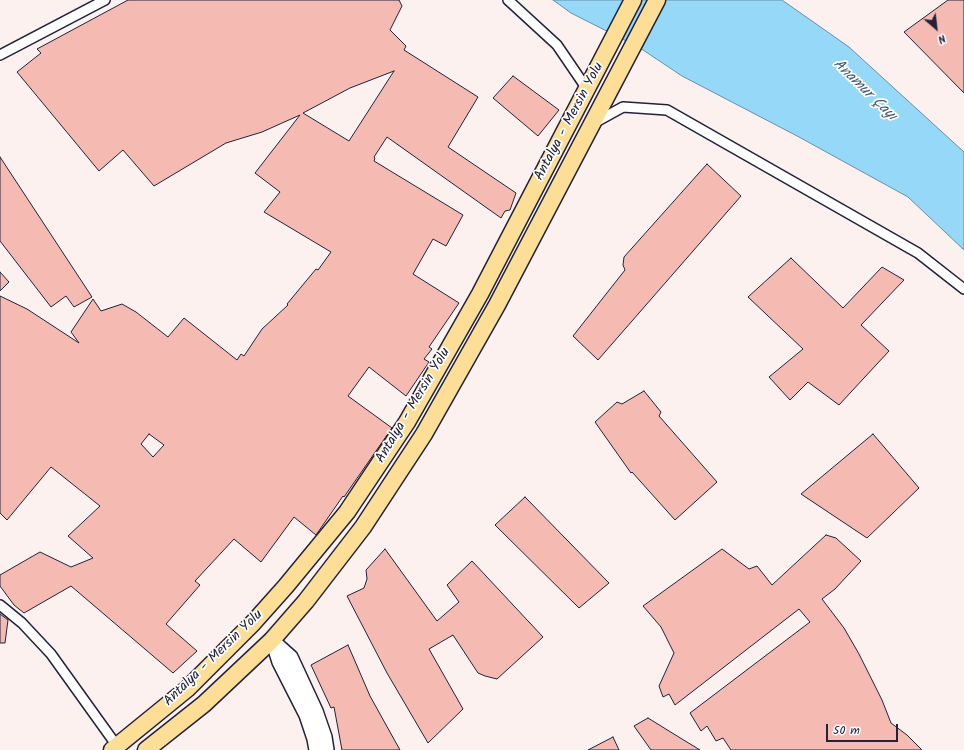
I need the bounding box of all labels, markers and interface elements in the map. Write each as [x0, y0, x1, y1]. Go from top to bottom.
north arrow [916, 8, 956, 48]
text: N [934, 29, 949, 48]
water label: Anamur Çayı [829, 56, 899, 126]
street label: Antalya - Mersin Yolu [532, 60, 608, 184]
street label: Antalya - Mersin Yolu [373, 345, 455, 467]
street label: Antalya - Mersin Yolu [161, 607, 267, 711]
scale bar [828, 716, 900, 742]
text: 50 m [833, 721, 860, 740]

